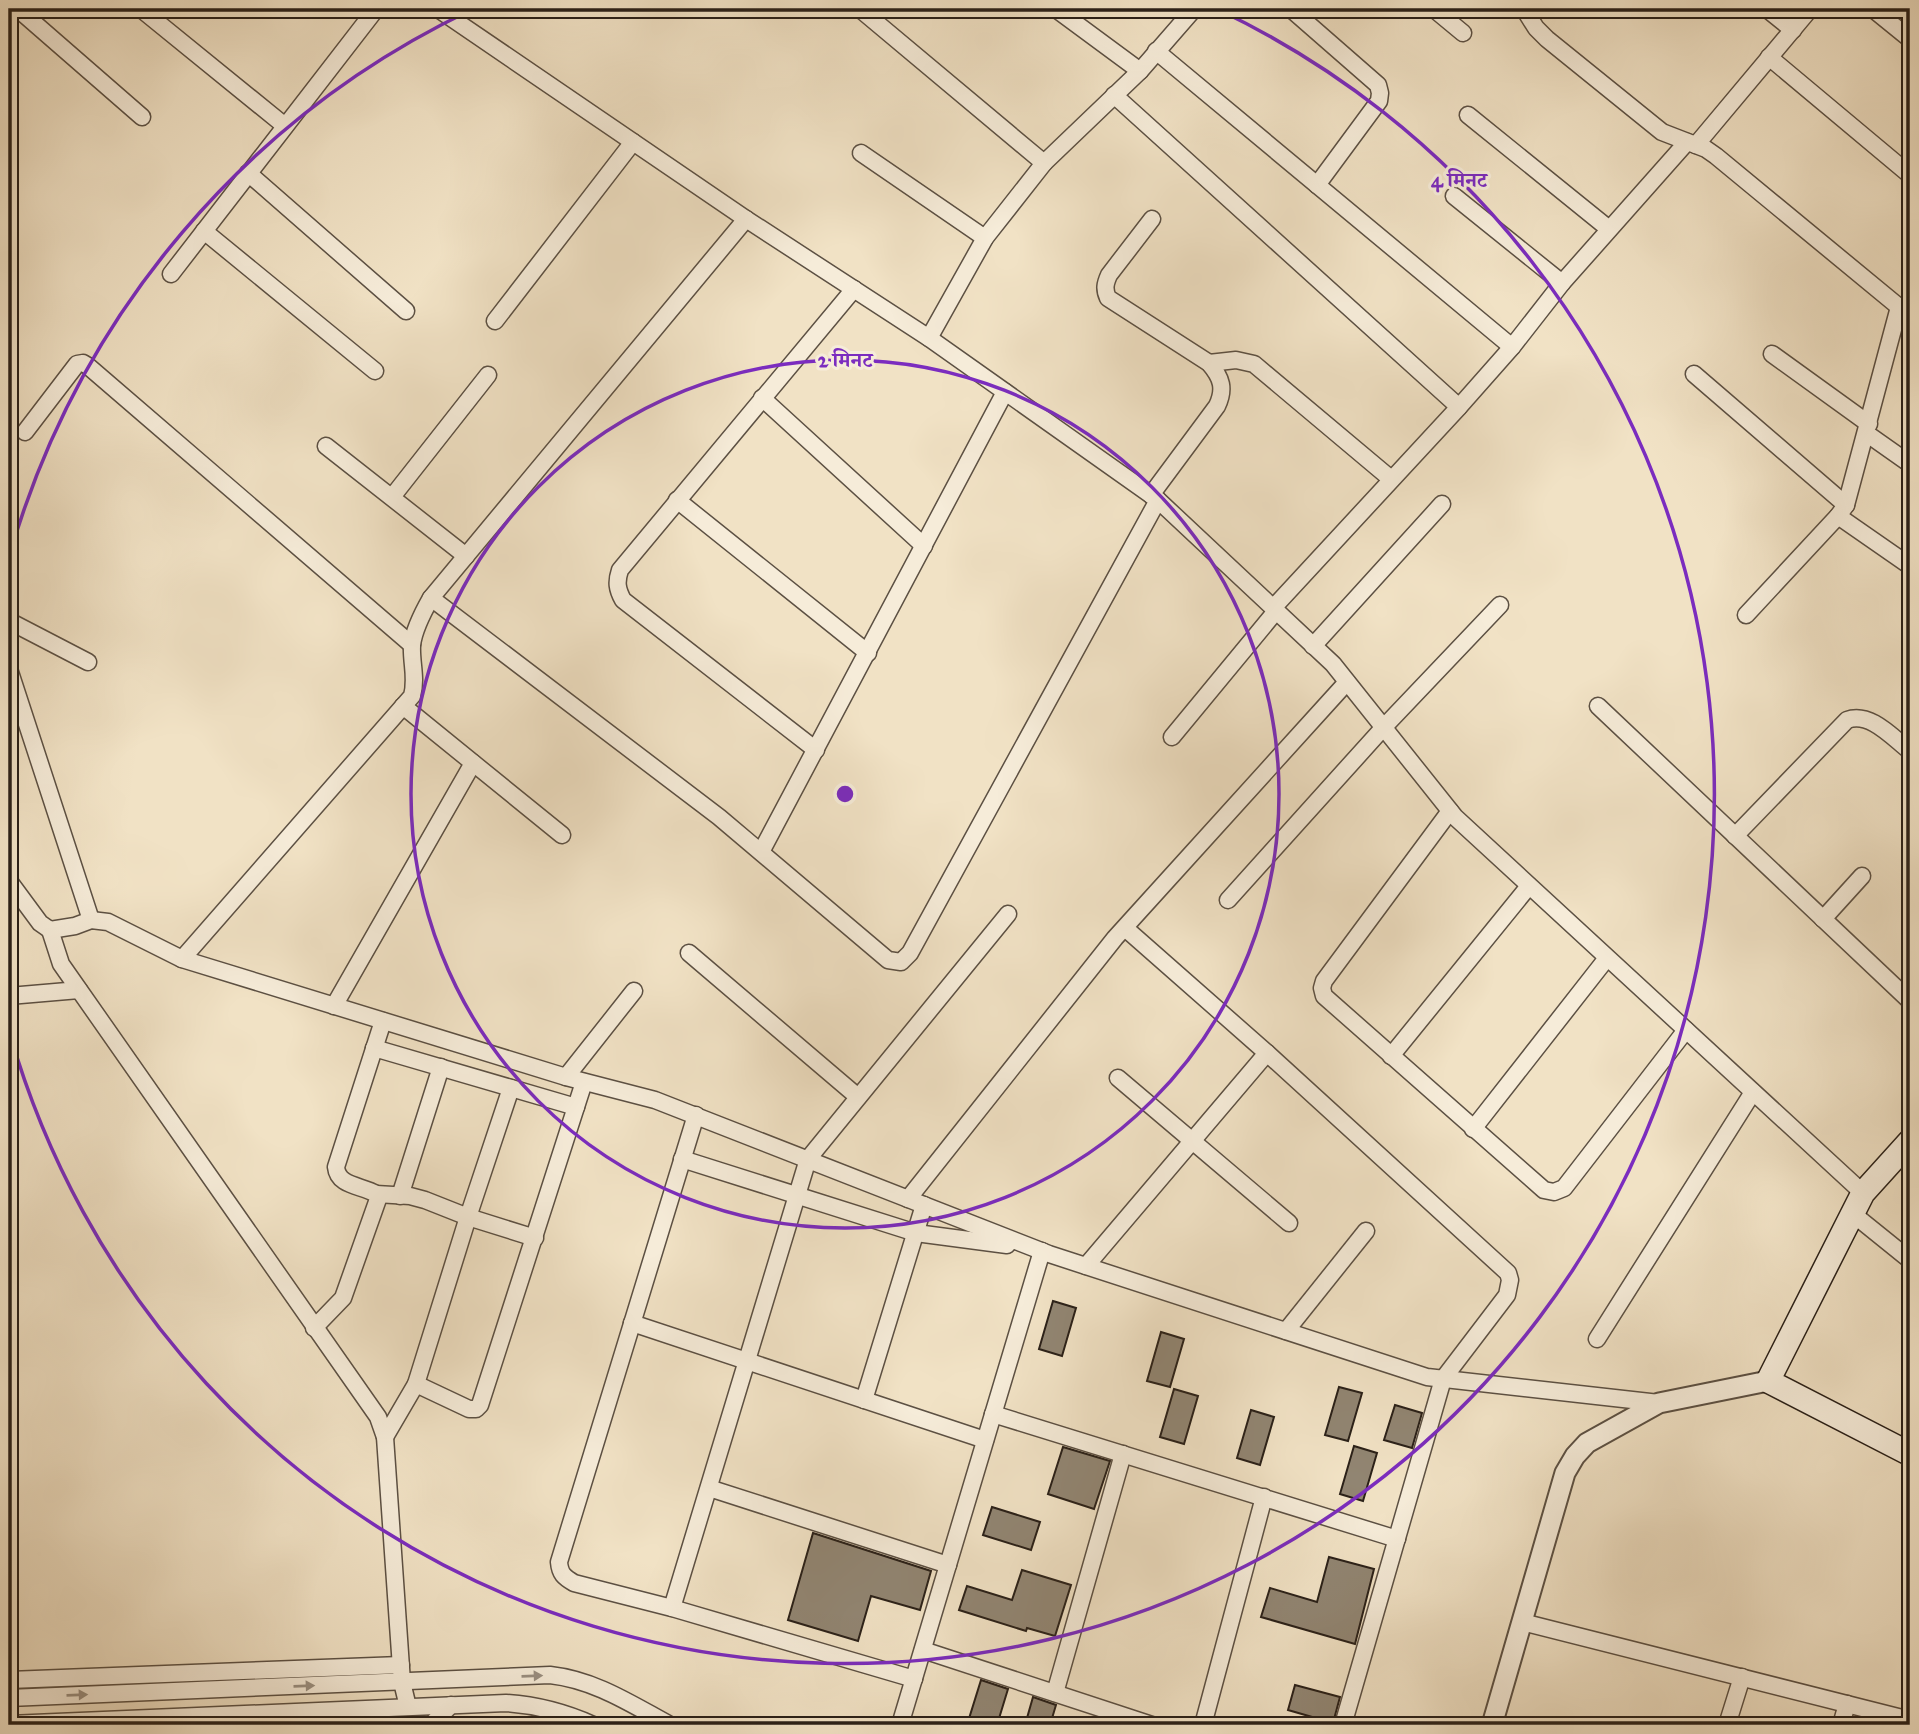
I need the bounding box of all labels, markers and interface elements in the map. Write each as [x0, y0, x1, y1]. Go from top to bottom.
text: 4 मिनट [1431, 167, 1489, 193]
text: 2 मिनट [818, 347, 874, 373]
centre of rings [833, 782, 857, 806]
one-way arrow [521, 1671, 543, 1682]
one-way arrow [293, 1680, 315, 1691]
one-way arrow [66, 1690, 88, 1701]

